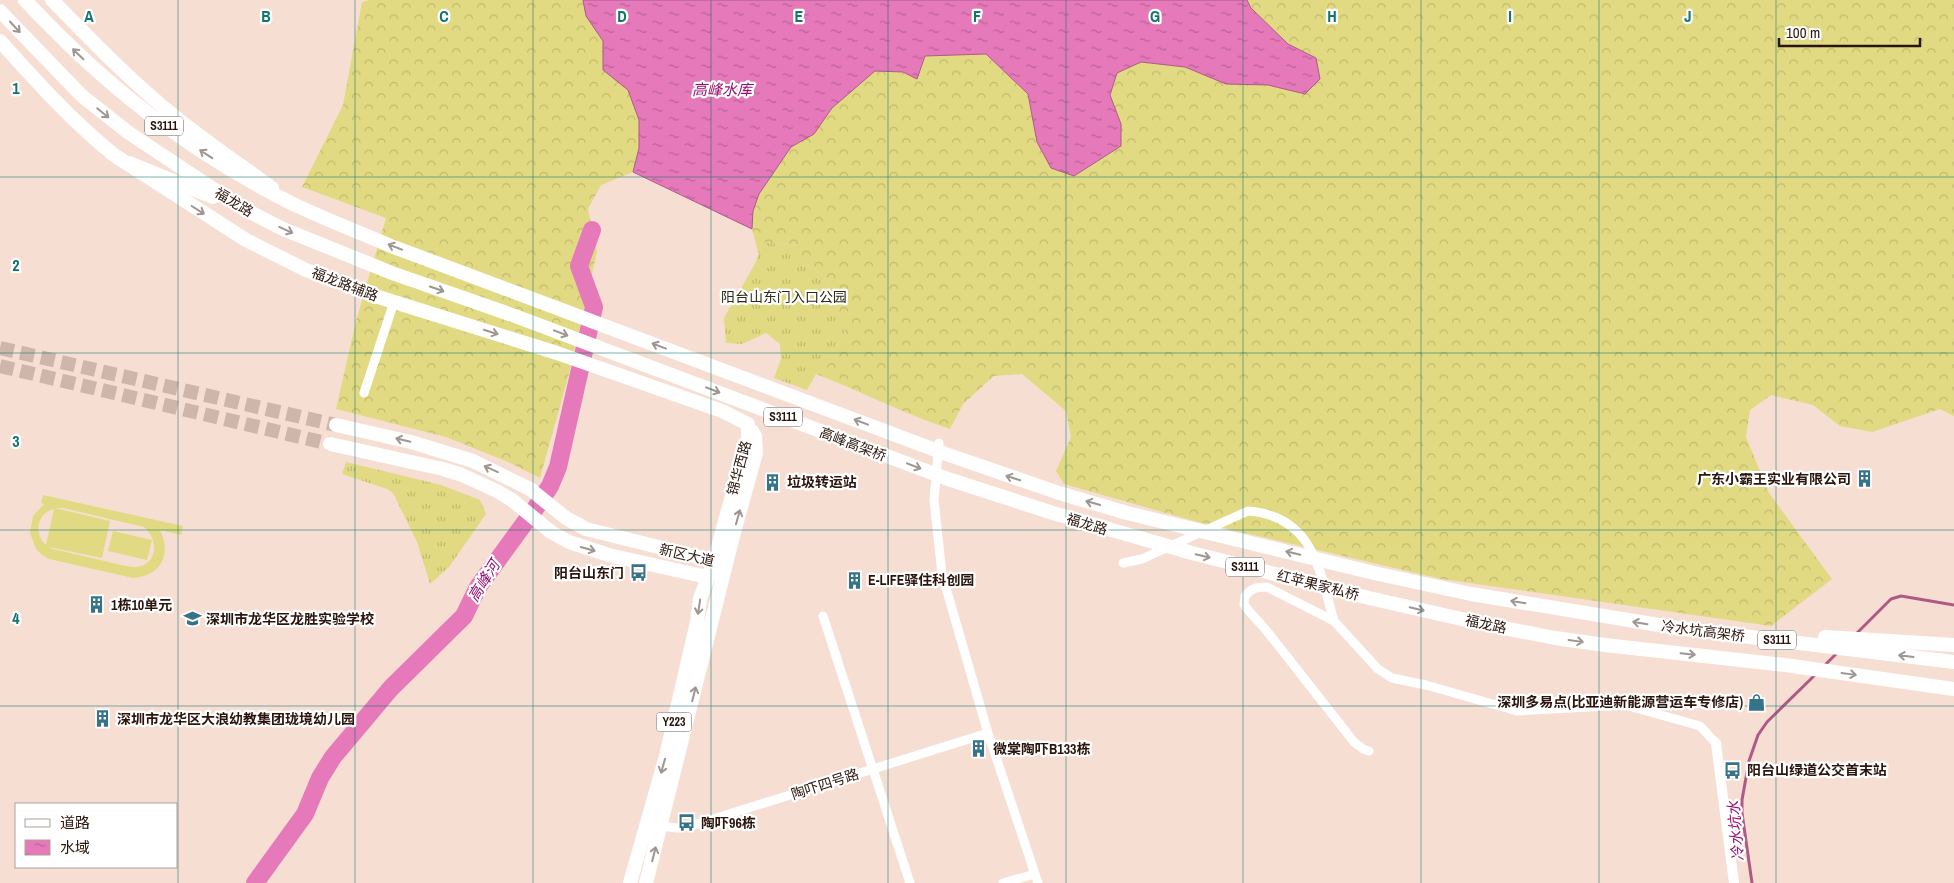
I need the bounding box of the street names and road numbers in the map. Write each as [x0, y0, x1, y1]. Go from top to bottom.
road number: S3111 [145, 116, 183, 136]
street label: 福龙路 [211, 183, 257, 221]
street label: 福龙路辅路 [309, 263, 381, 305]
road number: S3111 [764, 408, 802, 427]
street label: 高峰高架桥 [817, 423, 889, 465]
street label: 锦华西路 [723, 439, 755, 497]
street label: 福龙路 [1064, 509, 1110, 539]
street label: 新区大道 [658, 540, 716, 570]
road number: S3111 [1226, 558, 1264, 576]
street label: 红苹果家私桥 [1275, 566, 1361, 604]
street label: 福龙路 [1464, 611, 1508, 637]
street label: 冷水坑高架桥 [1660, 617, 1746, 645]
road number: S3111 [1758, 630, 1796, 650]
road number: Y223 [656, 712, 692, 732]
street label: 陶吓四号路 [789, 765, 861, 803]

